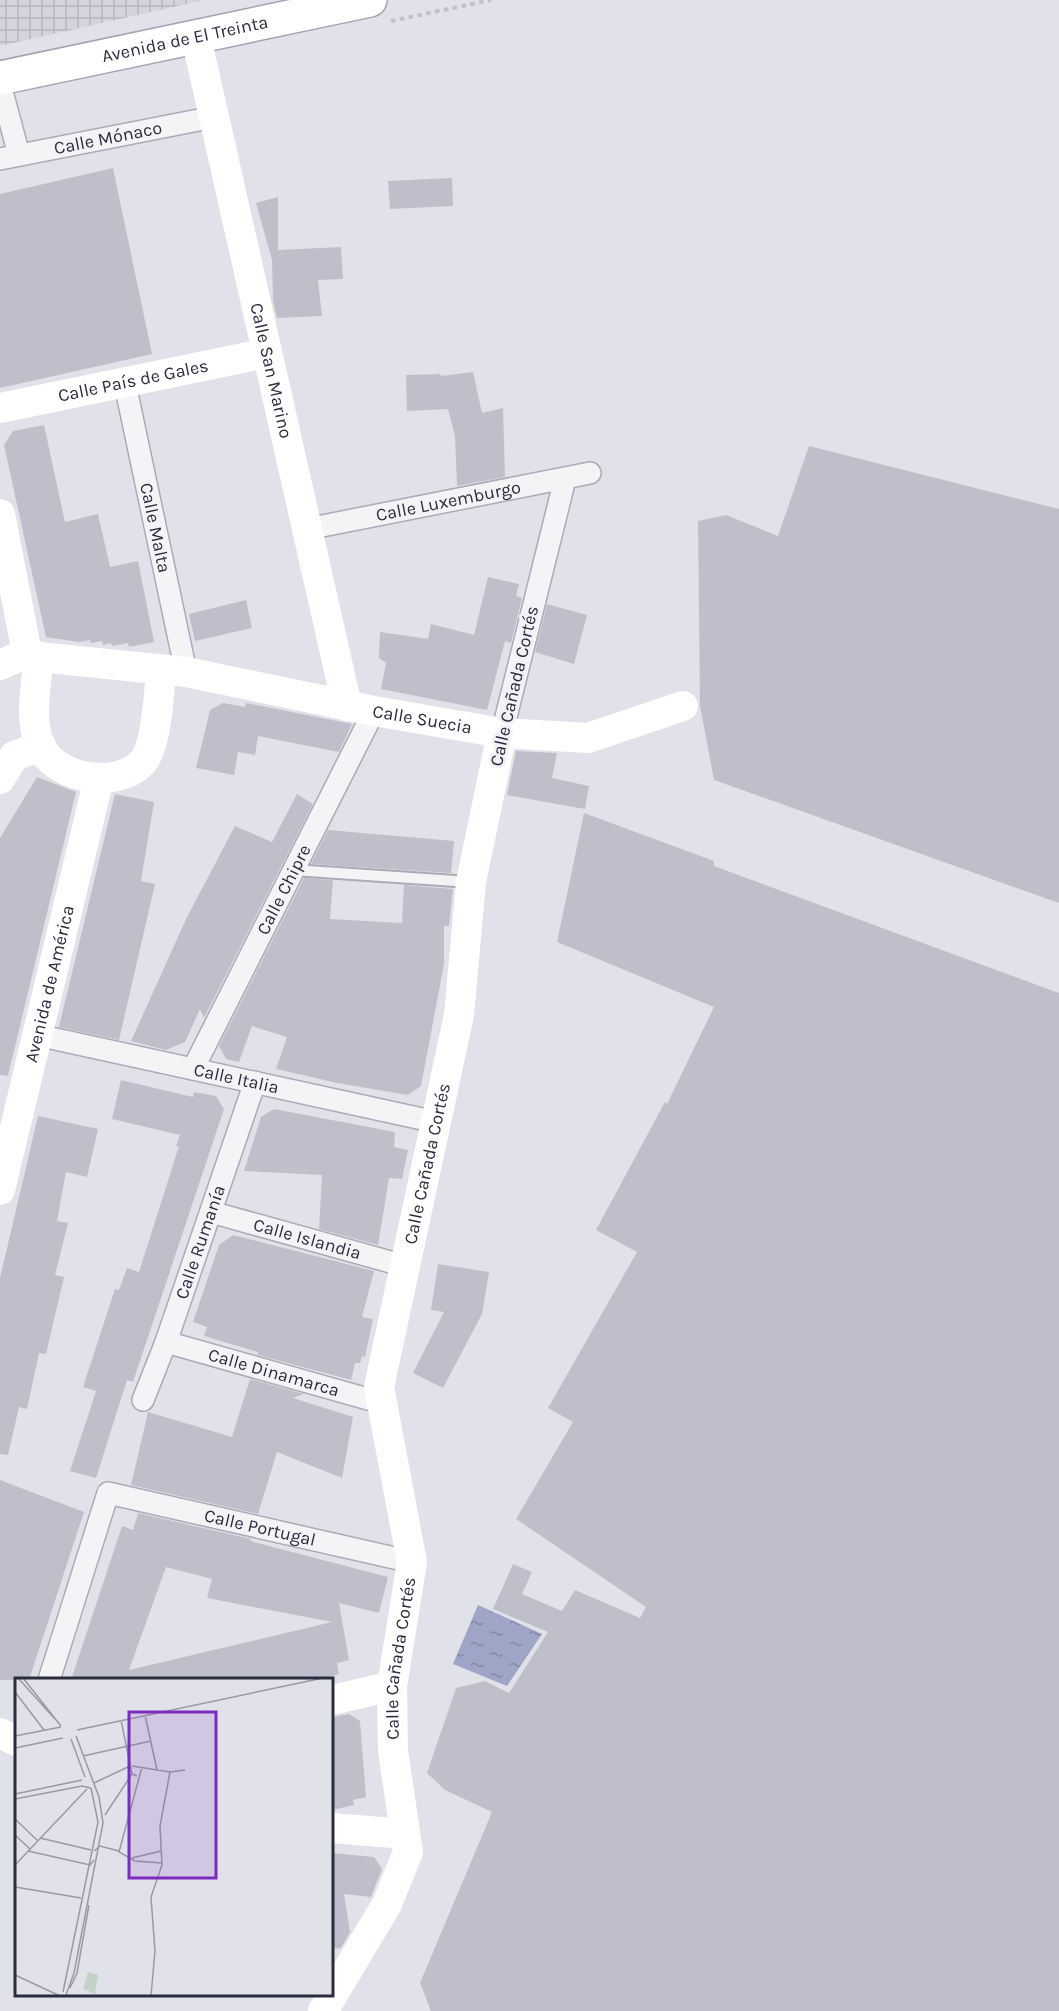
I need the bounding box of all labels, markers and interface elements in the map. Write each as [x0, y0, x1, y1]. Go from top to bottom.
street label: Avenida de El Treinta [100, 11, 270, 67]
street label: Calle Mónaco [52, 116, 164, 159]
street label: Calle San Marino [245, 301, 297, 441]
street label: Calle País de Gales [56, 354, 210, 407]
street label: Calle Luxemburgo [374, 476, 523, 526]
street label: Calle Malta [135, 481, 176, 575]
street label: Calle Cañada Cortés [485, 604, 543, 768]
street label: Calle Suecia [371, 700, 474, 739]
street label: Calle Chipre [252, 841, 316, 938]
street label: Avenida de América [20, 903, 79, 1065]
street label: Calle Italia [192, 1058, 281, 1098]
street label: Calle Cañada Cortés [399, 1081, 455, 1246]
street label: Calle Rumanía [170, 1182, 230, 1302]
street label: Calle Islandia [251, 1213, 364, 1264]
street label: Calle Dinamarca [206, 1343, 342, 1401]
street label: Calle Portugal [202, 1504, 318, 1551]
street label: Calle Cañada Cortés [381, 1575, 420, 1740]
inset map [15, 1678, 333, 1996]

